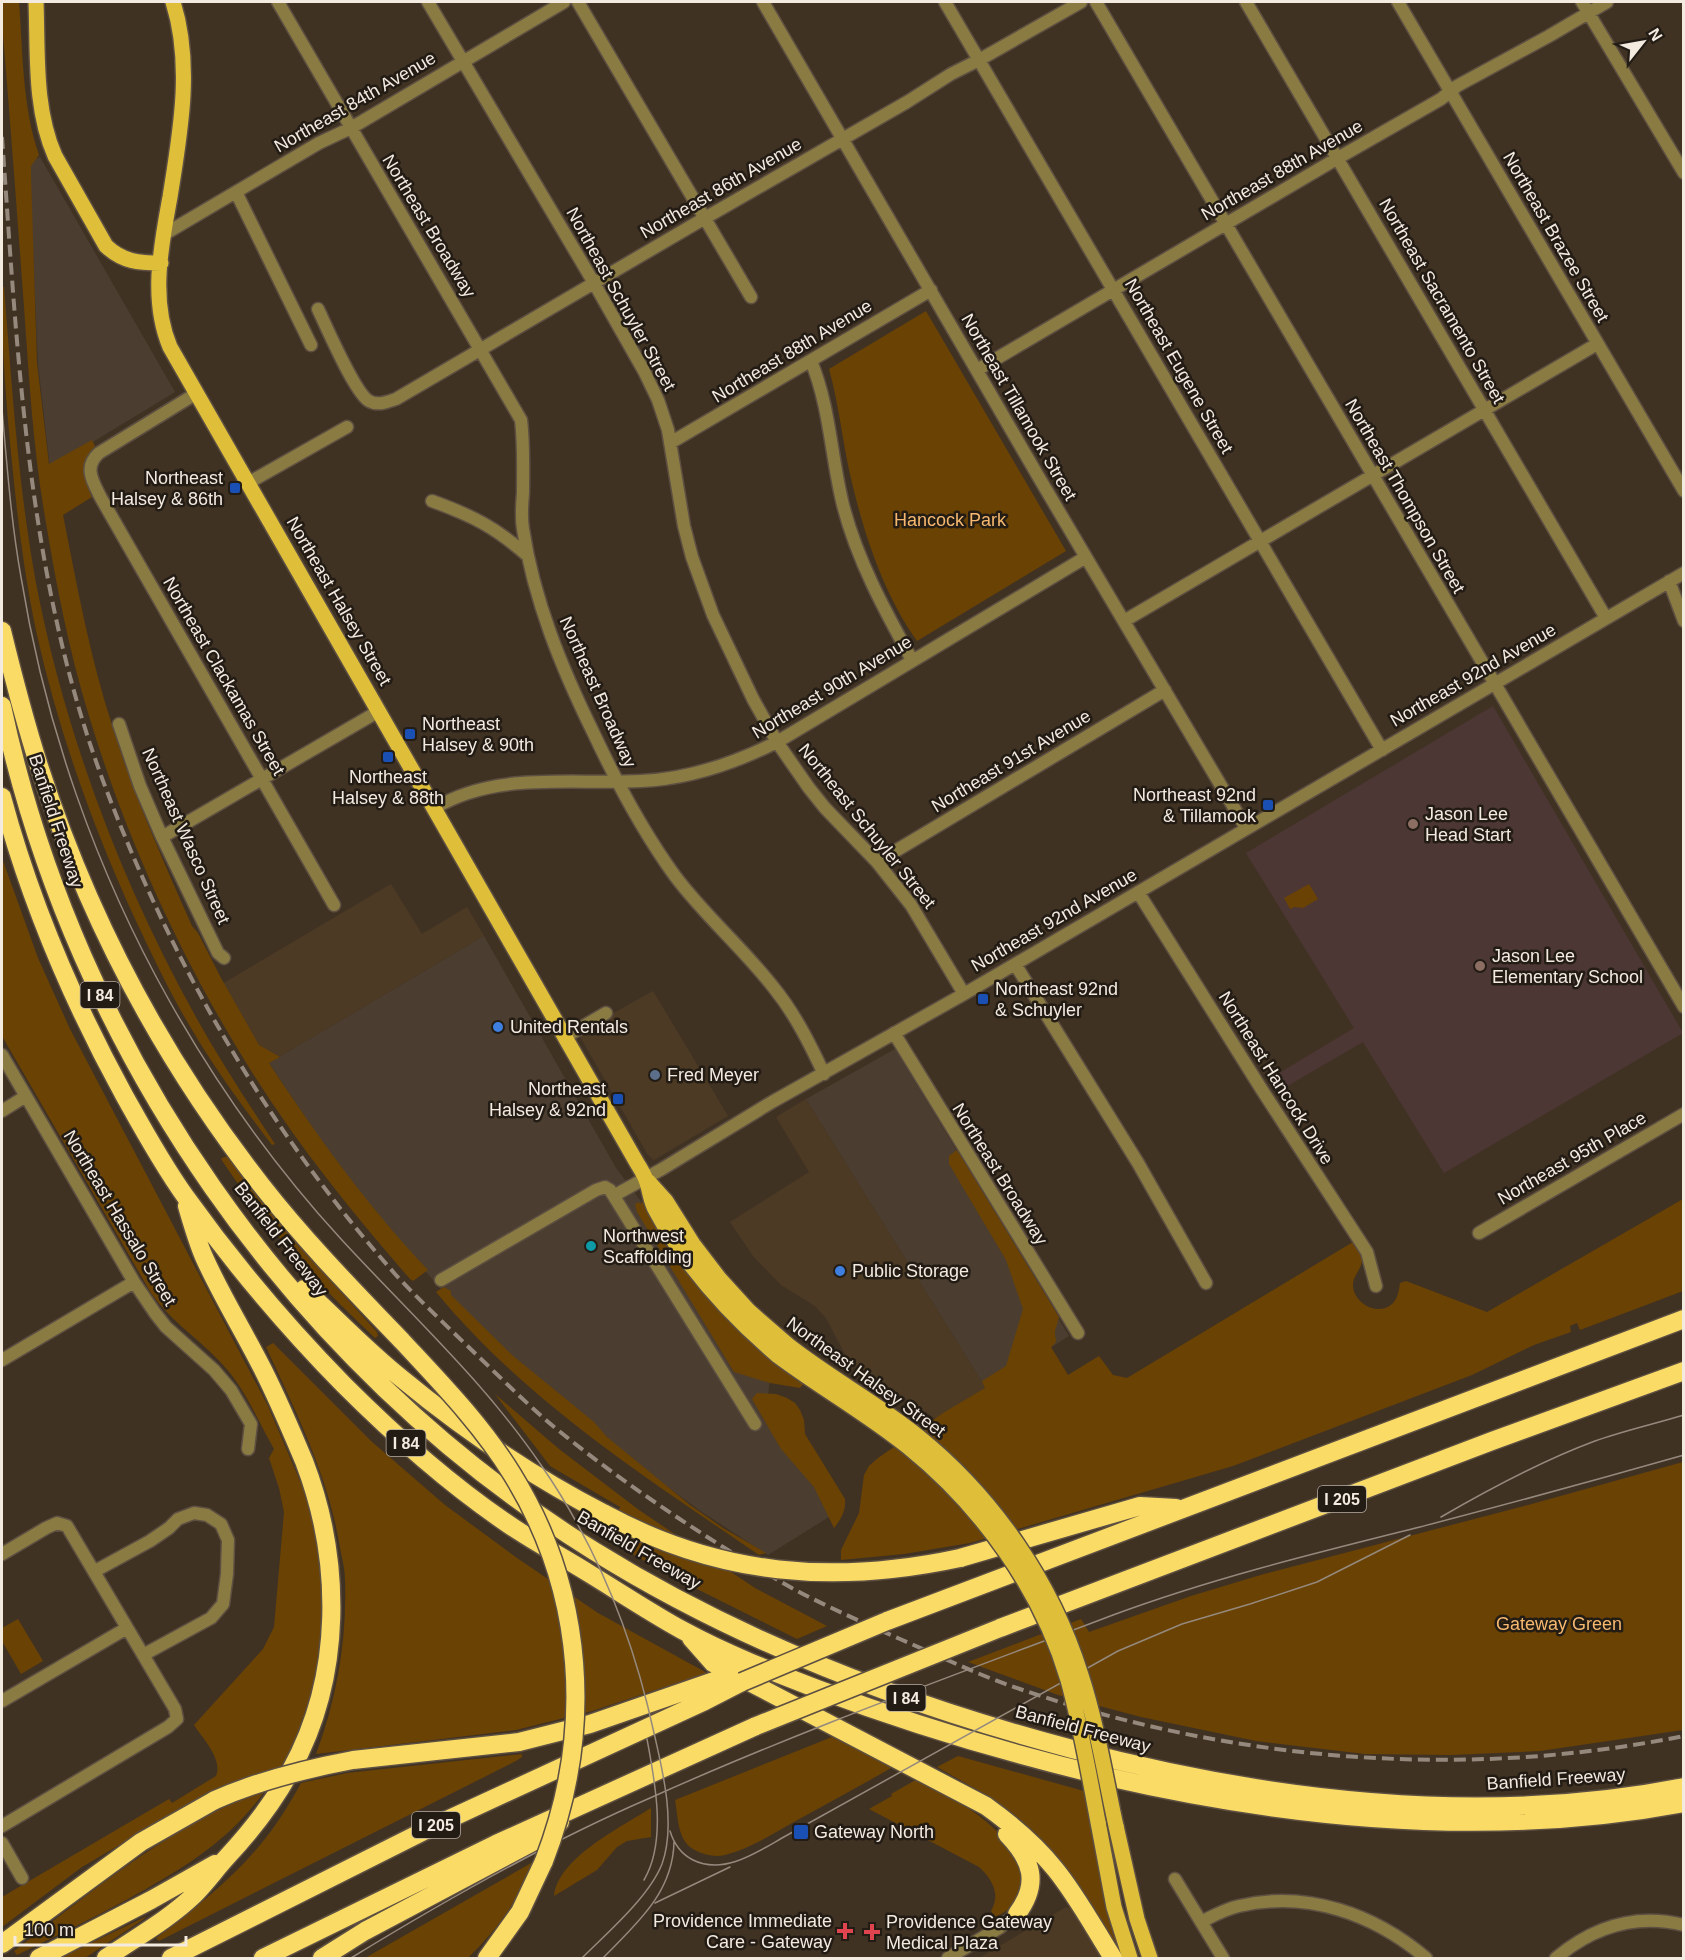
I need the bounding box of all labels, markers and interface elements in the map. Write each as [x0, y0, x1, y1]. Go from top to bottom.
north arrow [1613, 12, 1673, 72]
text: N [1645, 25, 1666, 44]
street label: Northeast 84th Avenue [271, 48, 439, 156]
street label: Northeast 88th Avenue [1198, 116, 1366, 224]
street label: Northeast 86th Avenue [637, 134, 805, 242]
street label: Northeast Brazee Street [1499, 148, 1613, 326]
street label: Northeast Broadway [378, 151, 480, 301]
street label: Northeast Sacramento Street [1375, 195, 1509, 407]
street label: Northeast Schuyler Street [562, 204, 680, 394]
street label: Northeast Eugene Street [1121, 275, 1237, 457]
street label: Northeast 88th Avenue [708, 295, 876, 407]
street label: Northeast Tillamook Street [957, 310, 1081, 504]
street label: Northeast Thompson Street [1341, 395, 1469, 597]
place label: Northeast Halsey & 86th [111, 468, 223, 509]
marker: Northeast Halsey & 86th [228, 481, 242, 495]
park label: Hancock Park [894, 510, 1007, 530]
street label: Northeast Halsey Street [283, 513, 395, 689]
street label: Northeast Clackamas Street [159, 574, 289, 778]
street label: Northeast Broadway [556, 613, 640, 771]
street label: Northeast 92nd Avenue [1387, 619, 1559, 731]
street label: Northeast 90th Avenue [748, 631, 916, 743]
street label: Northeast 91st Avenue [928, 706, 1094, 816]
place label: Northeast Halsey & 90th [422, 714, 534, 755]
marker: Northeast Halsey & 90th [403, 727, 417, 741]
street label: Northeast Schuyler Street [794, 740, 940, 912]
street label: Northeast Wasco Street [138, 745, 234, 927]
marker: Northeast Halsey & 88th [381, 750, 395, 764]
street label: Banfield Freeway [25, 752, 87, 890]
place label: Northeast Halsey & 88th [332, 767, 444, 808]
place label: Northeast 92nd & Tillamook [1133, 785, 1257, 826]
marker: Northeast 92nd & Tillamook [1261, 798, 1275, 812]
place label: Jason Lee Head Start [1425, 804, 1511, 845]
marker: Jason Lee Head Start [1406, 817, 1420, 831]
street label: Northeast 92nd Avenue [968, 864, 1140, 976]
place label: Jason Lee Elementary School [1492, 946, 1643, 987]
marker: Jason Lee Elementary School [1473, 959, 1487, 973]
place label: Northeast 92nd & Schuyler [995, 979, 1118, 1020]
road number: I 84 [80, 982, 120, 1008]
street label: Northeast Hancock Drive [1215, 988, 1337, 1168]
marker: Northeast 92nd & Schuyler [976, 992, 990, 1006]
place label: United Rentals [510, 1017, 628, 1037]
marker: United Rentals [491, 1020, 505, 1034]
place label: Fred Meyer [667, 1065, 759, 1085]
marker: Fred Meyer [648, 1068, 662, 1082]
place label: Northeast Halsey & 92nd [489, 1079, 606, 1120]
marker: Northeast Halsey & 92nd [611, 1092, 625, 1106]
street label: Northeast Broadway [948, 1100, 1052, 1248]
street label: Northeast 95th Place [1494, 1107, 1650, 1209]
street label: Northeast Hassalo Street [60, 1127, 180, 1309]
street label: Banfield Freeway [230, 1178, 332, 1300]
place label: Northwest Scaffolding [603, 1226, 692, 1267]
marker: Northwest Scaffolding [584, 1239, 598, 1253]
place label: Public Storage [852, 1261, 969, 1281]
marker: Public Storage [833, 1264, 847, 1278]
street label: Northeast Halsey Street [783, 1313, 949, 1441]
road number: I 84 [386, 1430, 426, 1456]
road number: I 205 [1318, 1486, 1366, 1512]
street label: Banfield Freeway [574, 1507, 704, 1593]
park label: Gateway Green [1496, 1614, 1622, 1634]
road number: I 84 [886, 1685, 926, 1711]
street label: Banfield Freeway [1013, 1701, 1153, 1757]
street label: Banfield Freeway [1486, 1764, 1626, 1794]
road number: I 205 [412, 1812, 460, 1838]
place label: Gateway North [814, 1822, 934, 1842]
marker: Gateway North [792, 1823, 810, 1841]
scale bar [15, 1909, 186, 1947]
place label: Providence Immediate Care - Gateway [653, 1911, 832, 1952]
place label: Providence Gateway Medical Plaza [886, 1912, 1052, 1953]
text: 100 m [24, 1920, 74, 1940]
marker: Providence Immediate Care - Gateway [836, 1922, 854, 1940]
marker: Providence Gateway Medical Plaza [863, 1923, 881, 1941]

